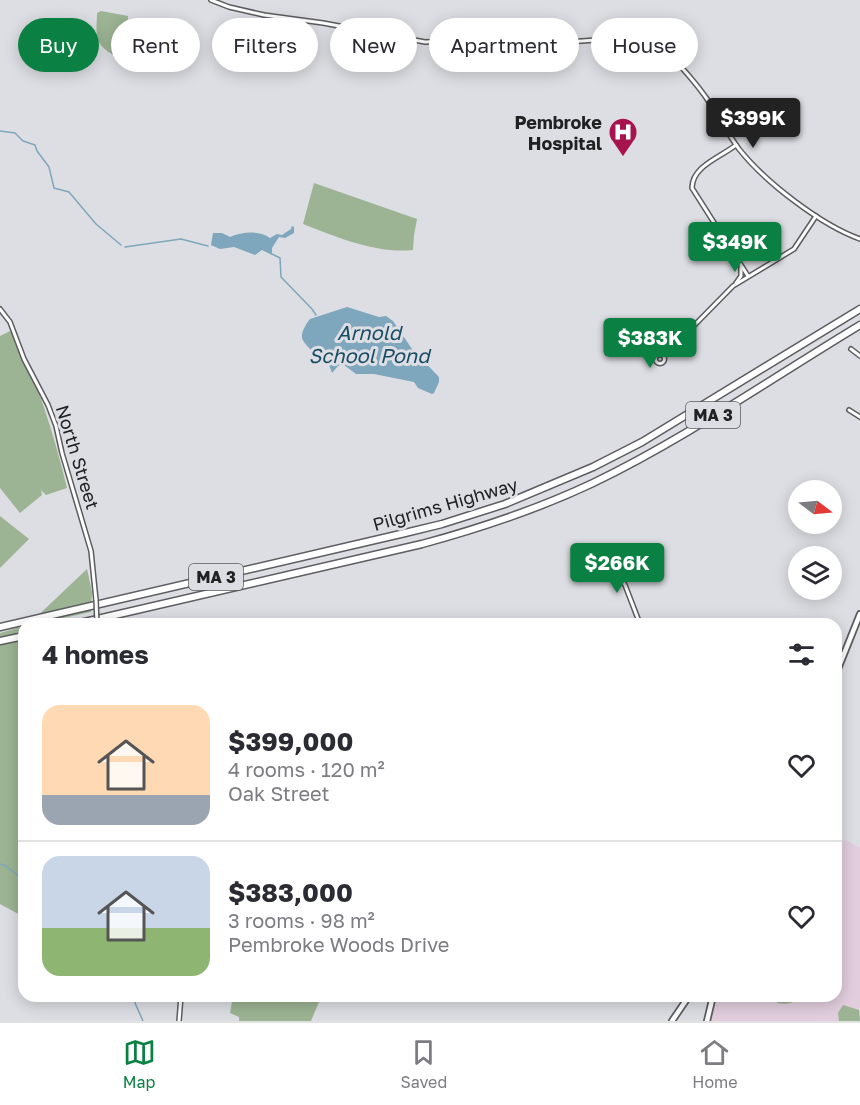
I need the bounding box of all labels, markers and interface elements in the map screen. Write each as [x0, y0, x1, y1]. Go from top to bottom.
chip: Buy [18, 18, 99, 72]
chip: Rent [111, 18, 200, 72]
chip: Filters [212, 18, 318, 72]
chip: New [330, 18, 417, 72]
chip: Apartment [429, 18, 579, 72]
chip: House [591, 18, 698, 72]
pin: $399K [711, 98, 795, 149]
text: $399K [720, 105, 786, 129]
place label: Pembroke Hospital [514, 111, 602, 154]
hospital icon: Pembroke Hospital [607, 116, 639, 158]
pin: $349K [693, 222, 777, 273]
text: $349K [702, 229, 768, 253]
pin: $383K [608, 318, 692, 369]
water label: Arnold School Pond [309, 320, 432, 367]
text: $383K [617, 325, 683, 349]
street label: North Street [52, 402, 104, 512]
road number: MA 3 [686, 402, 740, 428]
street label: Pilgrims Highway [370, 473, 520, 535]
north arrow [788, 480, 842, 534]
map controls [788, 480, 842, 600]
pin: $266K [575, 543, 659, 594]
button: layers [788, 546, 842, 600]
text: $266K [584, 550, 650, 574]
road number: MA 3 [189, 564, 243, 590]
icon: filters [785, 638, 818, 671]
text: 4 homes [42, 639, 149, 670]
text: $399,000 [228, 726, 353, 757]
icon: home [90, 729, 162, 801]
icon: heart [785, 749, 818, 782]
text: 4 rooms · 120 m² [228, 757, 385, 781]
text: Oak Street [228, 781, 330, 805]
text: $383,000 [228, 877, 353, 908]
icon: home [90, 880, 162, 952]
icon: heart [785, 900, 818, 933]
text: 3 rooms · 98 m² [228, 908, 375, 932]
text: Pembroke Woods Drive [228, 932, 449, 956]
tab: Map [123, 1036, 156, 1092]
tab: Saved [401, 1036, 447, 1092]
tab: Home [692, 1036, 737, 1092]

